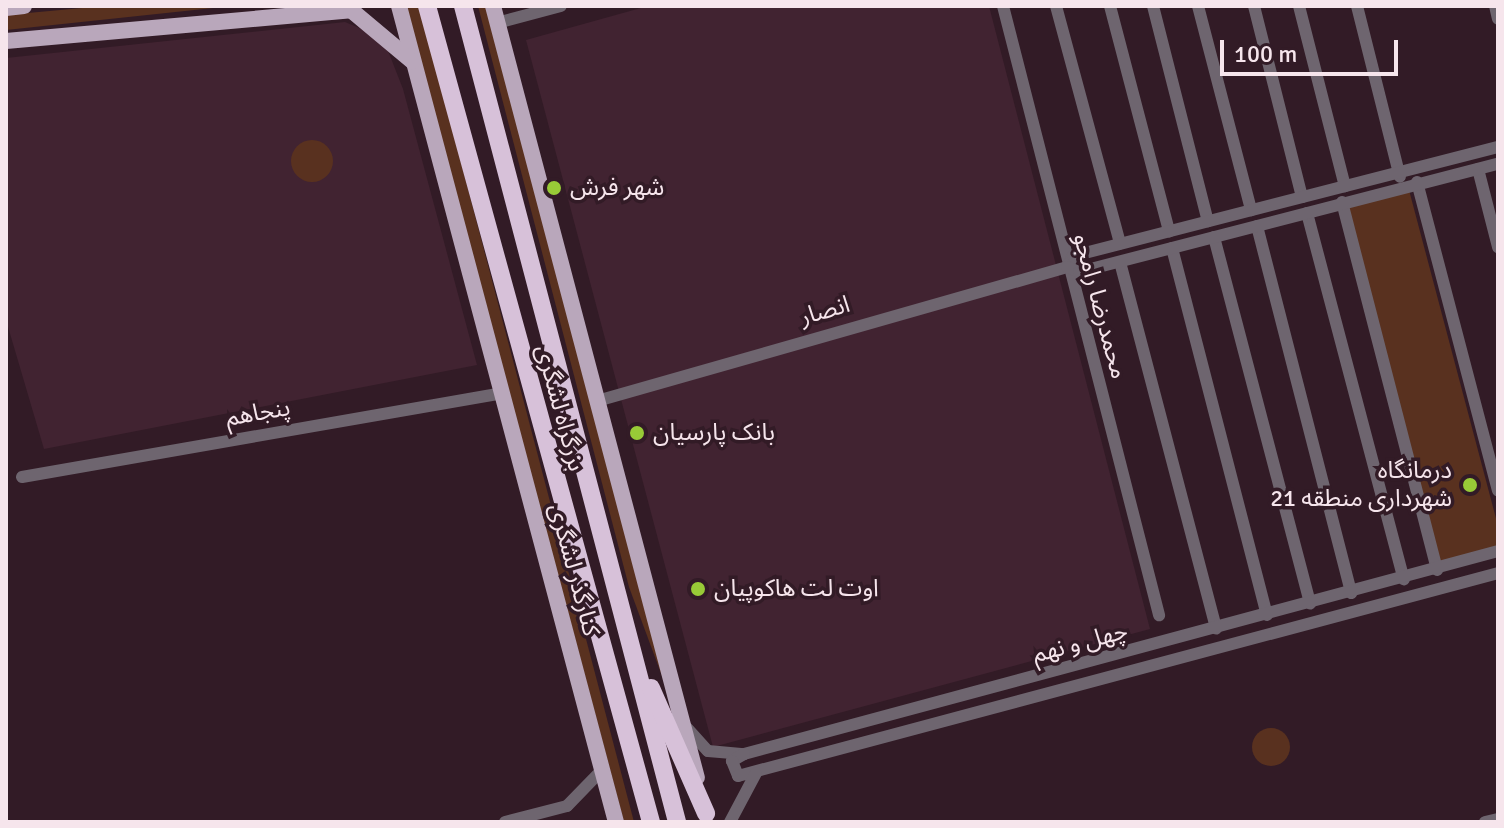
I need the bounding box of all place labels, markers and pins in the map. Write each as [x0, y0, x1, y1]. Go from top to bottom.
place label: شهر فرش [570, 174, 664, 202]
marker: شهر فرش [545, 179, 563, 197]
place label: بانک پارسیان [653, 419, 775, 447]
marker: بانک پارسیان [628, 424, 646, 442]
place label: درمانگاه شهرداری منطقه 21 [1270, 457, 1452, 513]
marker: درمانگاه شهرداری منطقه 21 [1459, 474, 1481, 496]
place label: اوت لت هاکوپیان [714, 575, 879, 603]
marker: اوت لت هاکوپیان [689, 580, 707, 598]

